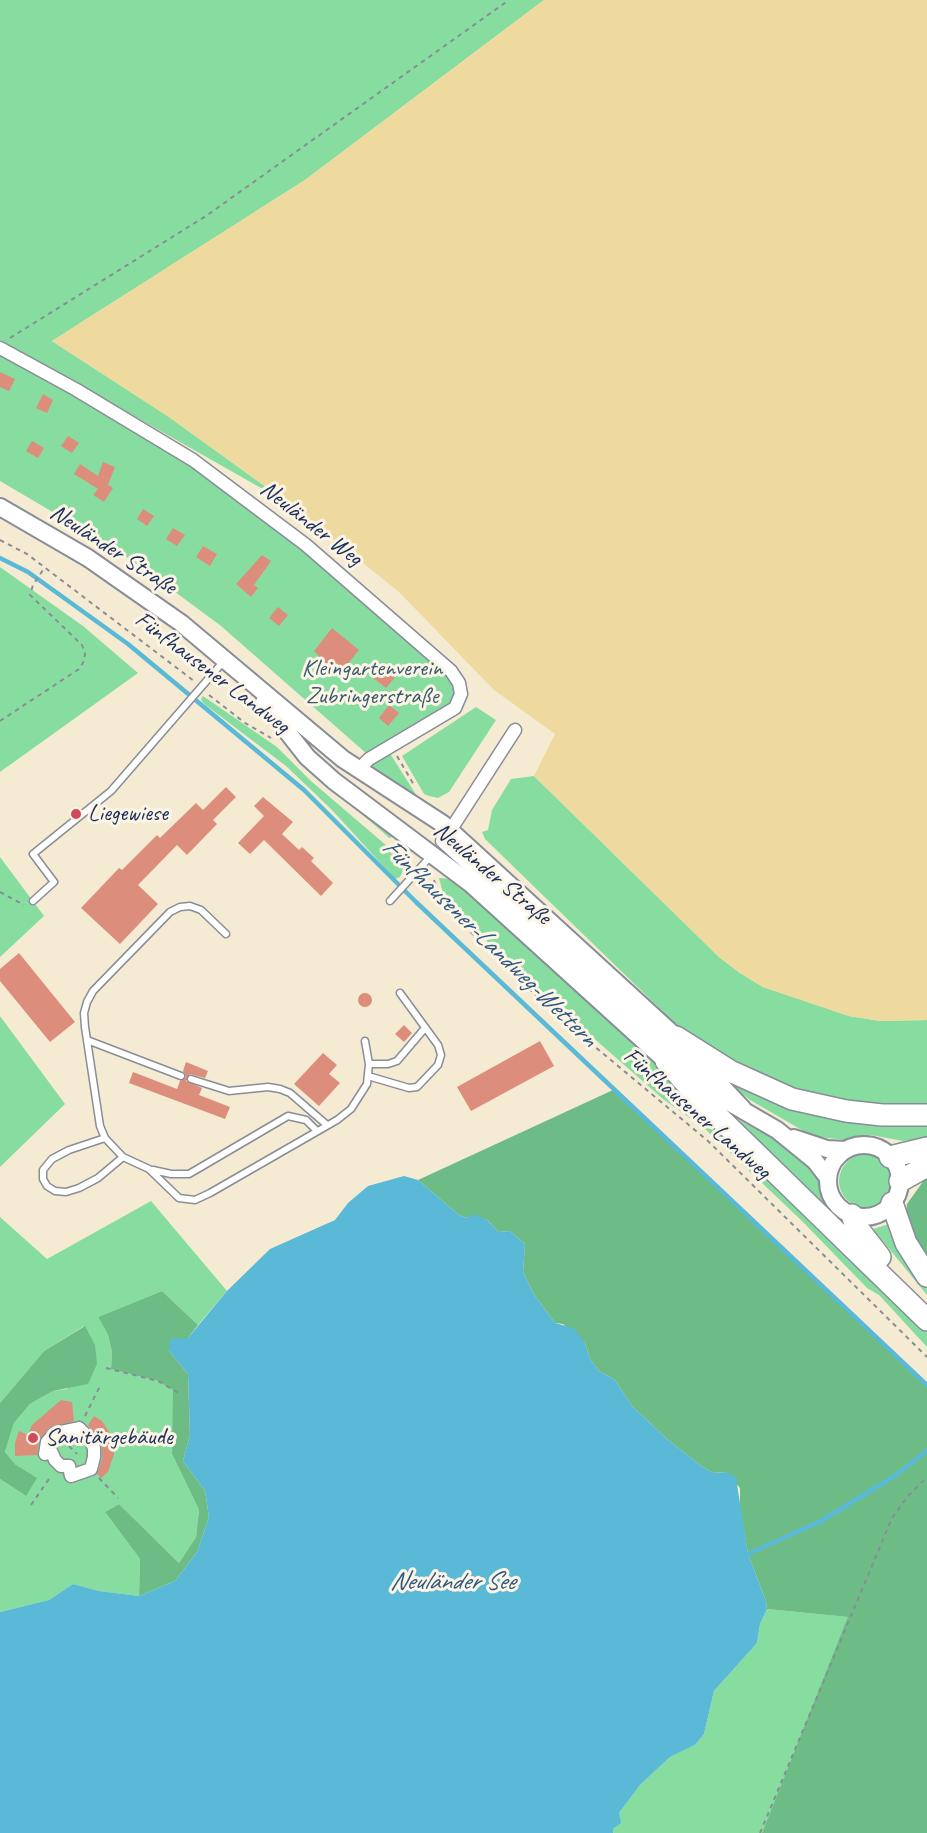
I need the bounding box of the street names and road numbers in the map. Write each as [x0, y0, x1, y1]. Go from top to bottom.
street label: Neuländer Weg [254, 475, 368, 573]
street label: Neuländer Straße [44, 498, 182, 602]
street label: Fünfhausener Landweg [129, 605, 295, 741]
street label: Neuländer Straße [427, 816, 557, 932]
street label: Fünfhausener Landweg [617, 1042, 777, 1186]

